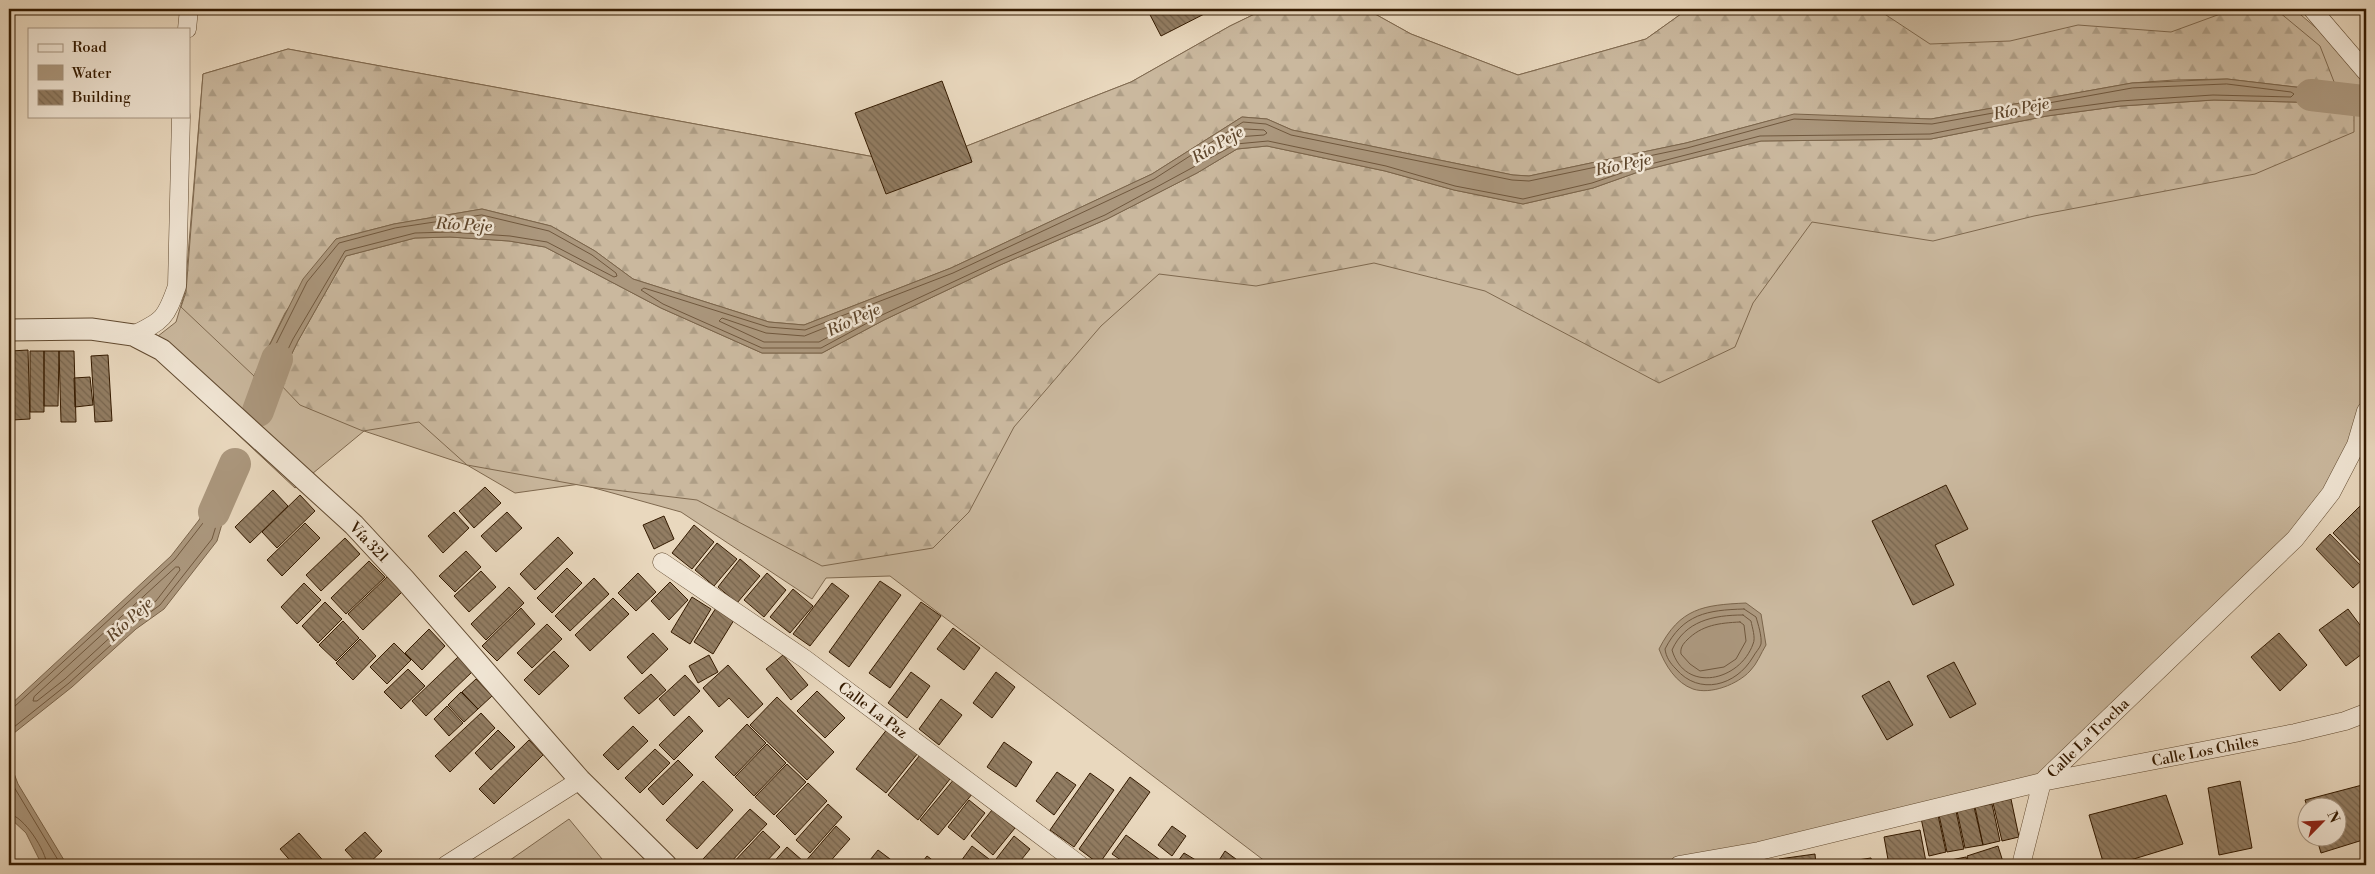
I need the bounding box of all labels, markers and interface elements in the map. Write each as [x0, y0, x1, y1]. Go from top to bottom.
legend [28, 28, 190, 118]
text: Road [72, 38, 107, 57]
text: Water [71, 64, 112, 83]
text: Building [71, 88, 131, 107]
water label: Río Peje [1990, 93, 2051, 125]
water label: Río Peje [1187, 121, 1247, 169]
water label: Río Peje [1592, 149, 1653, 181]
water label: Río Peje [434, 213, 493, 236]
water label: Río Peje [823, 299, 884, 341]
street label: Vía 321 [344, 517, 393, 567]
water label: Río Peje [101, 593, 158, 647]
street label: Calle La Paz [834, 678, 911, 743]
street label: Calle La Trocha [2043, 694, 2134, 782]
street label: Calle Los Chiles [2150, 732, 2260, 771]
north arrow [2298, 796, 2348, 846]
text: N [2322, 808, 2343, 826]

